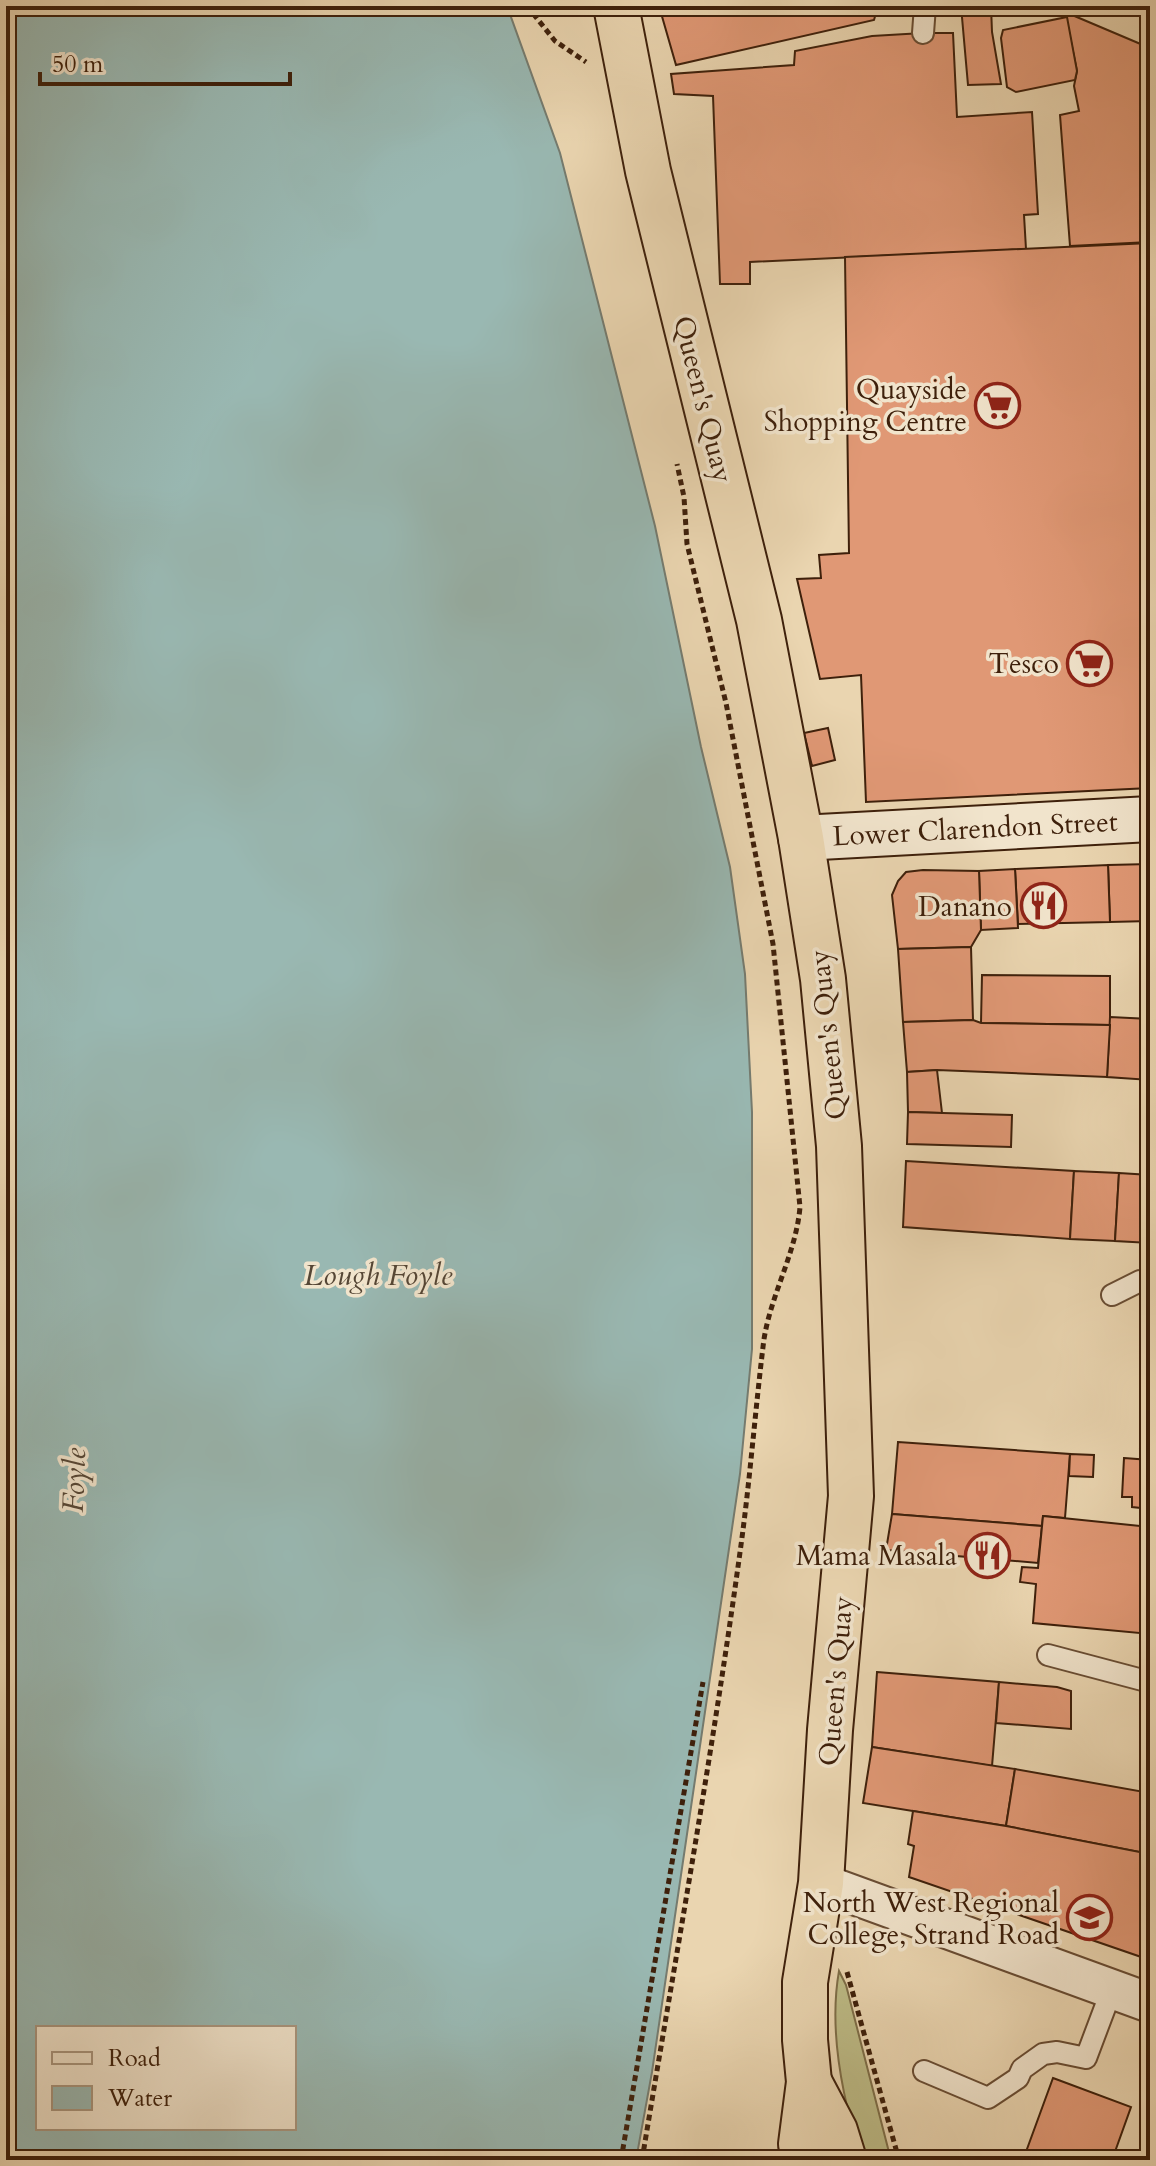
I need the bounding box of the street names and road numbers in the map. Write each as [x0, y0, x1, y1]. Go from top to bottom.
street label: Queen's Quay [664, 312, 742, 487]
street label: Lower Clarendon Street [832, 803, 1119, 855]
street label: Queen's Quay [800, 948, 856, 1122]
street label: Queen's Quay [810, 1594, 862, 1768]

